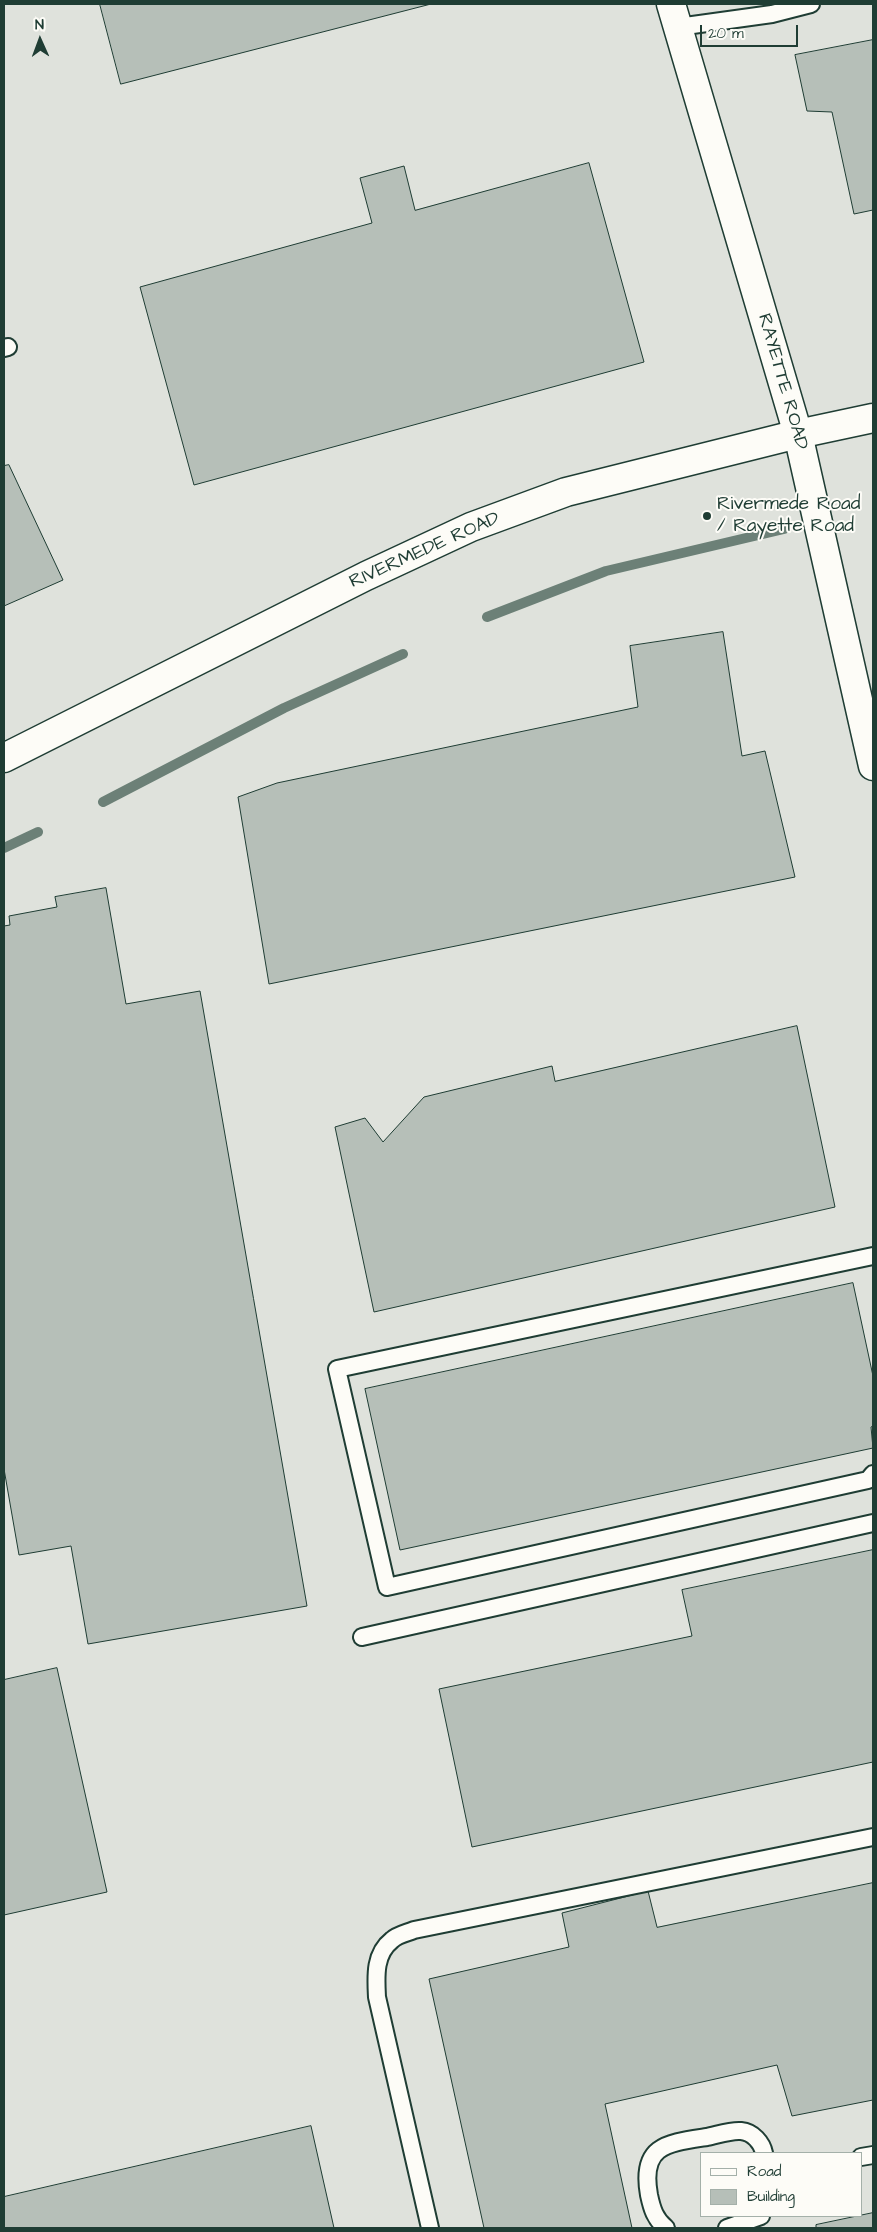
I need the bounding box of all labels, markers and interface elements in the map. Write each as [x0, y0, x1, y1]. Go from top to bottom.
north arrow [15, 15, 65, 65]
text: N [35, 15, 44, 35]
scale bar [702, 15, 800, 47]
text: 20 m [708, 23, 744, 44]
street label: RAYETTE ROAD [752, 311, 812, 453]
place label: Rivermede Road / Rayette Road [717, 494, 860, 538]
street label: RIVERMEDE ROAD [346, 508, 504, 594]
marker: Rivermede Road / Rayette Road [701, 510, 713, 522]
legend [700, 2152, 862, 2217]
text: Road [747, 2161, 781, 2182]
text: Building [747, 2186, 795, 2207]

